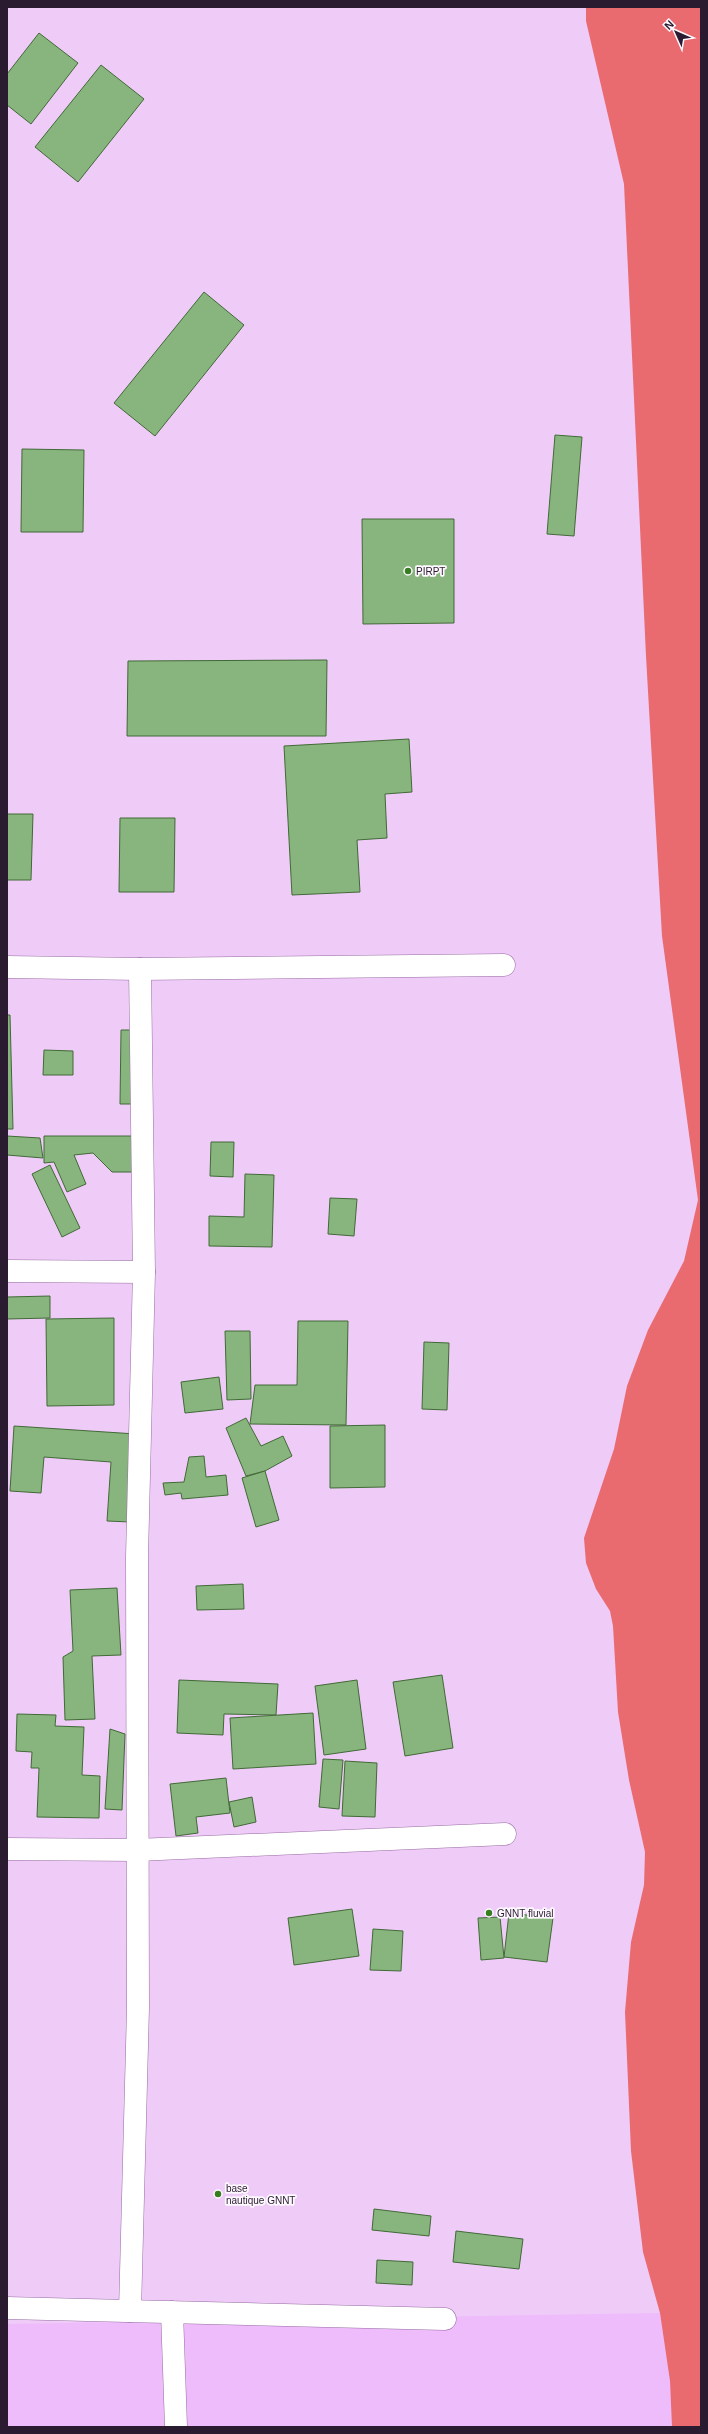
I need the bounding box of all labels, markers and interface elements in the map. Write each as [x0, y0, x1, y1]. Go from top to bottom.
north arrow [656, 12, 696, 52]
text: N [662, 18, 676, 32]
marker: PIRPT [403, 566, 413, 576]
place label: PIRPT [416, 566, 445, 577]
marker: GNNT fluvial [484, 1908, 494, 1918]
place label: GNNT fluvial [497, 1908, 554, 1919]
place label: base nautique GNNT [226, 2183, 295, 2206]
marker: base nautique GNNT [213, 2189, 223, 2199]

